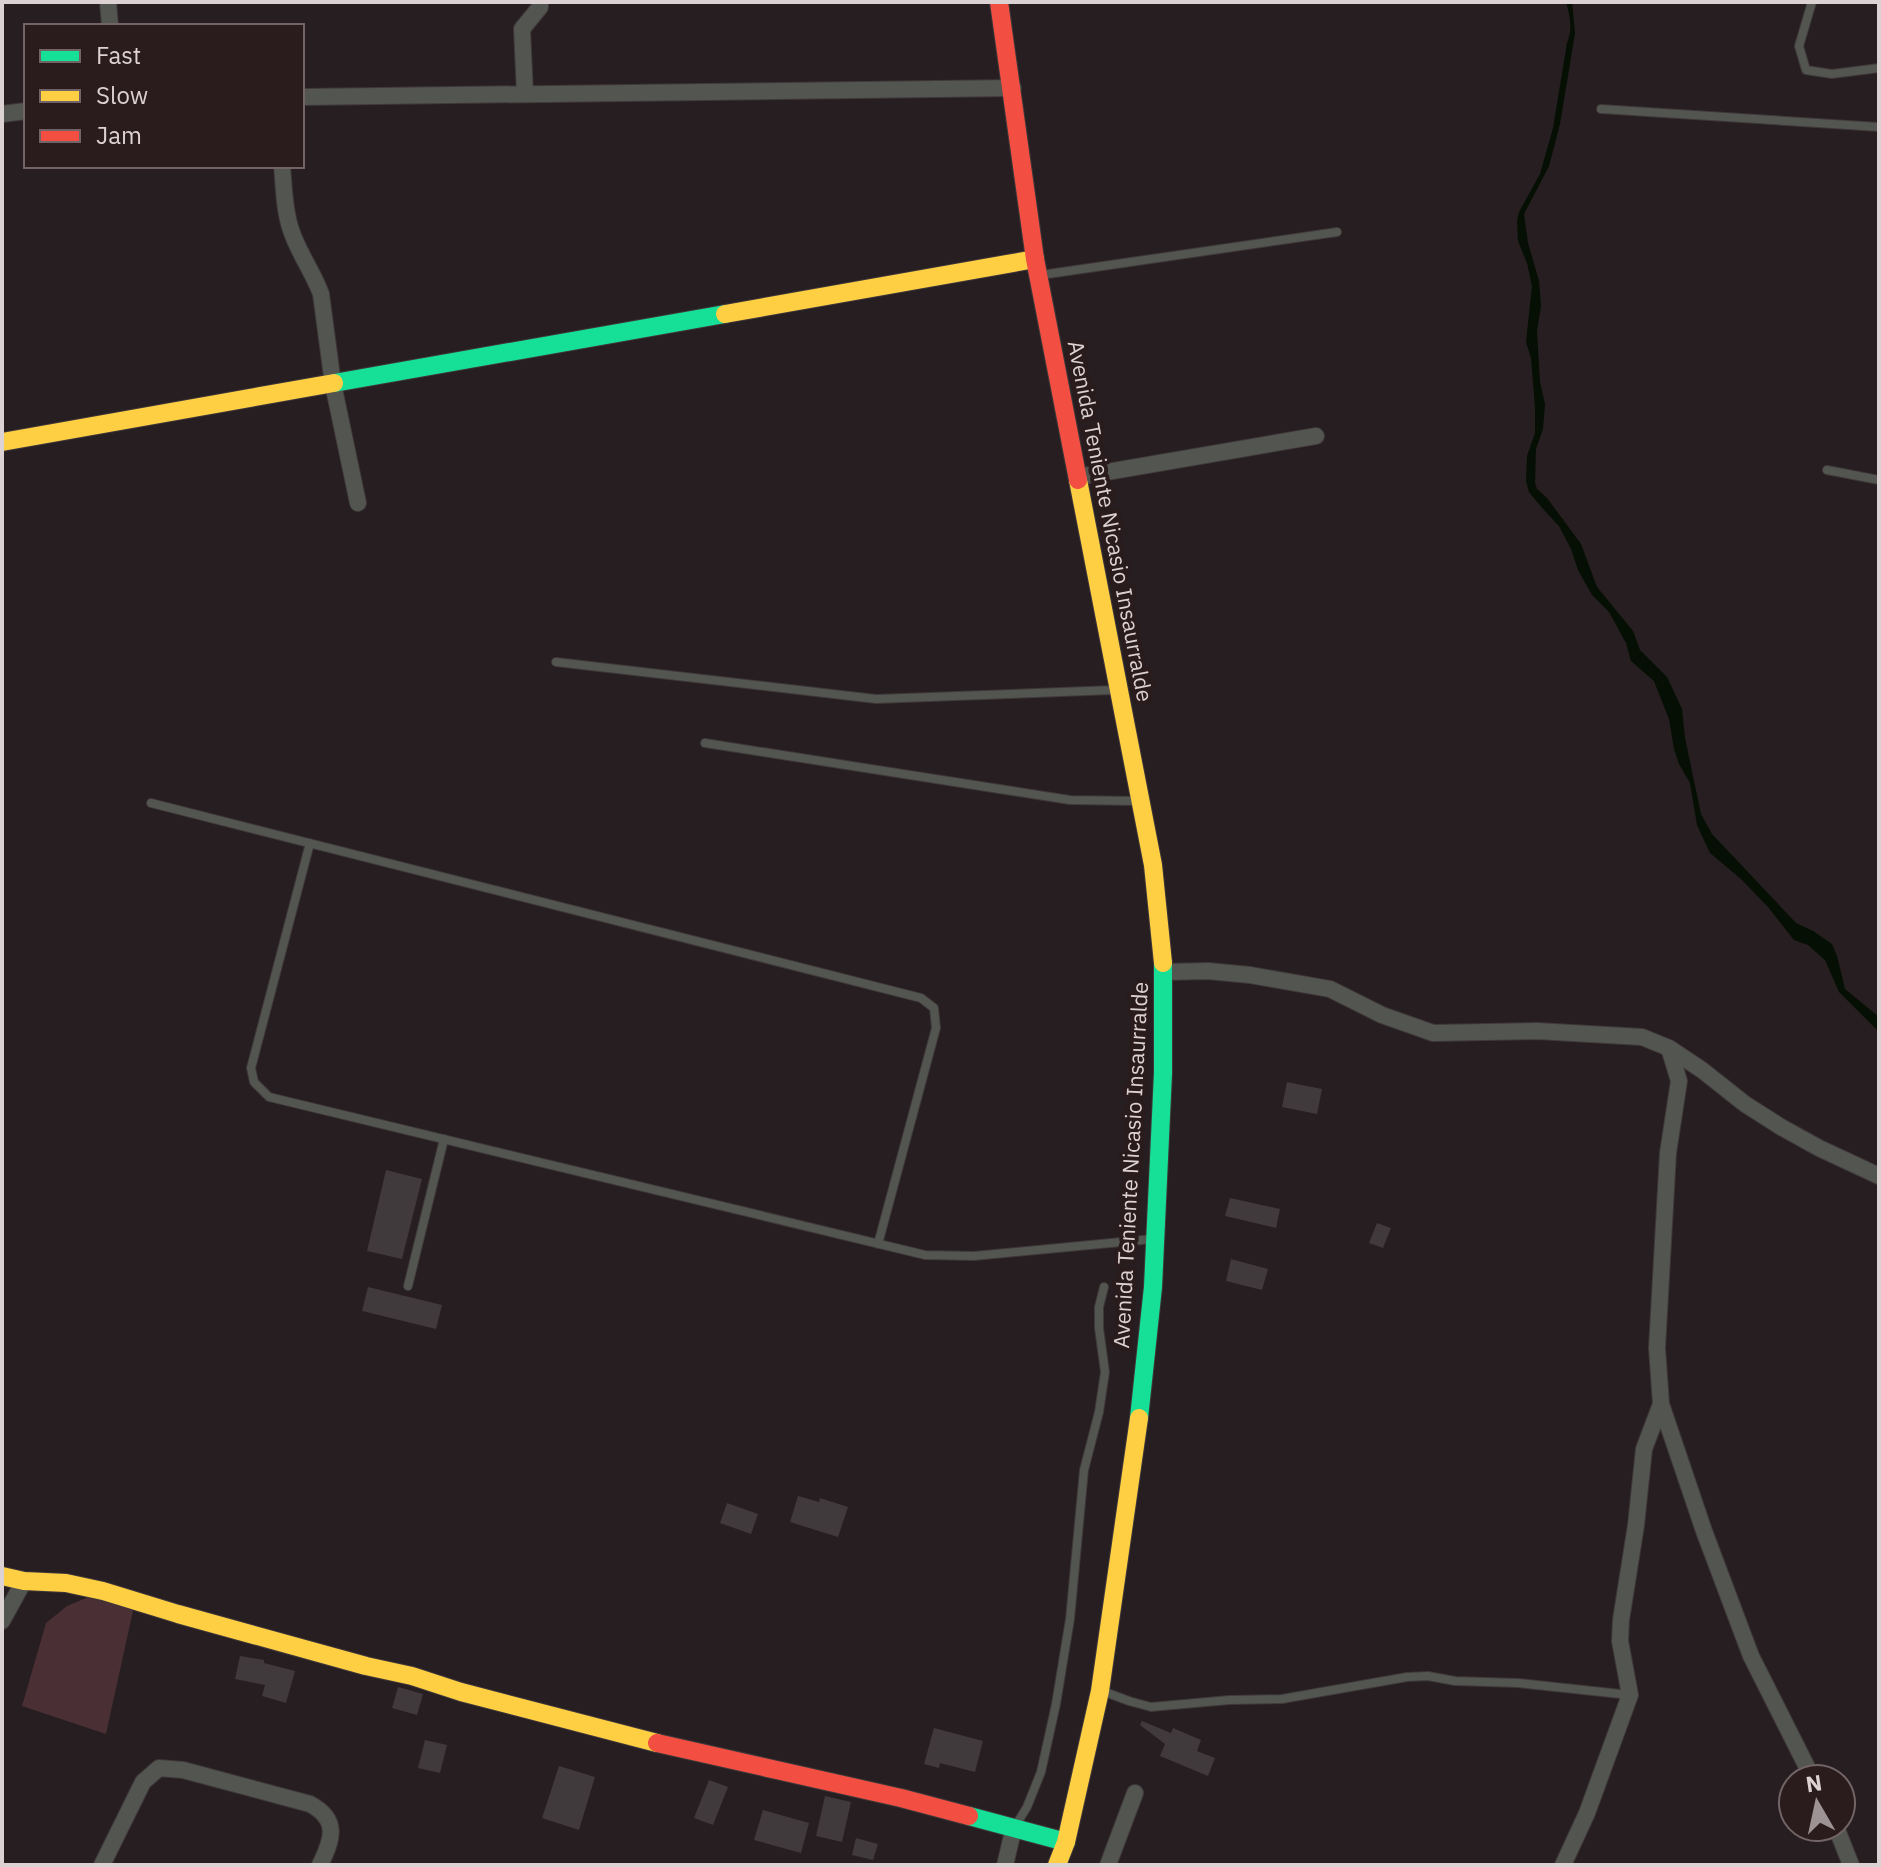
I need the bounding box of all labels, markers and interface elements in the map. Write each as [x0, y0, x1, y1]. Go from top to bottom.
legend [24, 24, 304, 168]
text: Fast [96, 39, 141, 71]
text: Slow [96, 79, 148, 111]
text: Jam [96, 119, 142, 151]
street label: Avenida Teniente Nicasio Insaurralde [1062, 338, 1160, 704]
street label: Avenida Teniente Nicasio Insaurralde [1106, 981, 1154, 1349]
north arrow [1777, 1763, 1857, 1843]
text: N [1804, 1767, 1824, 1798]

